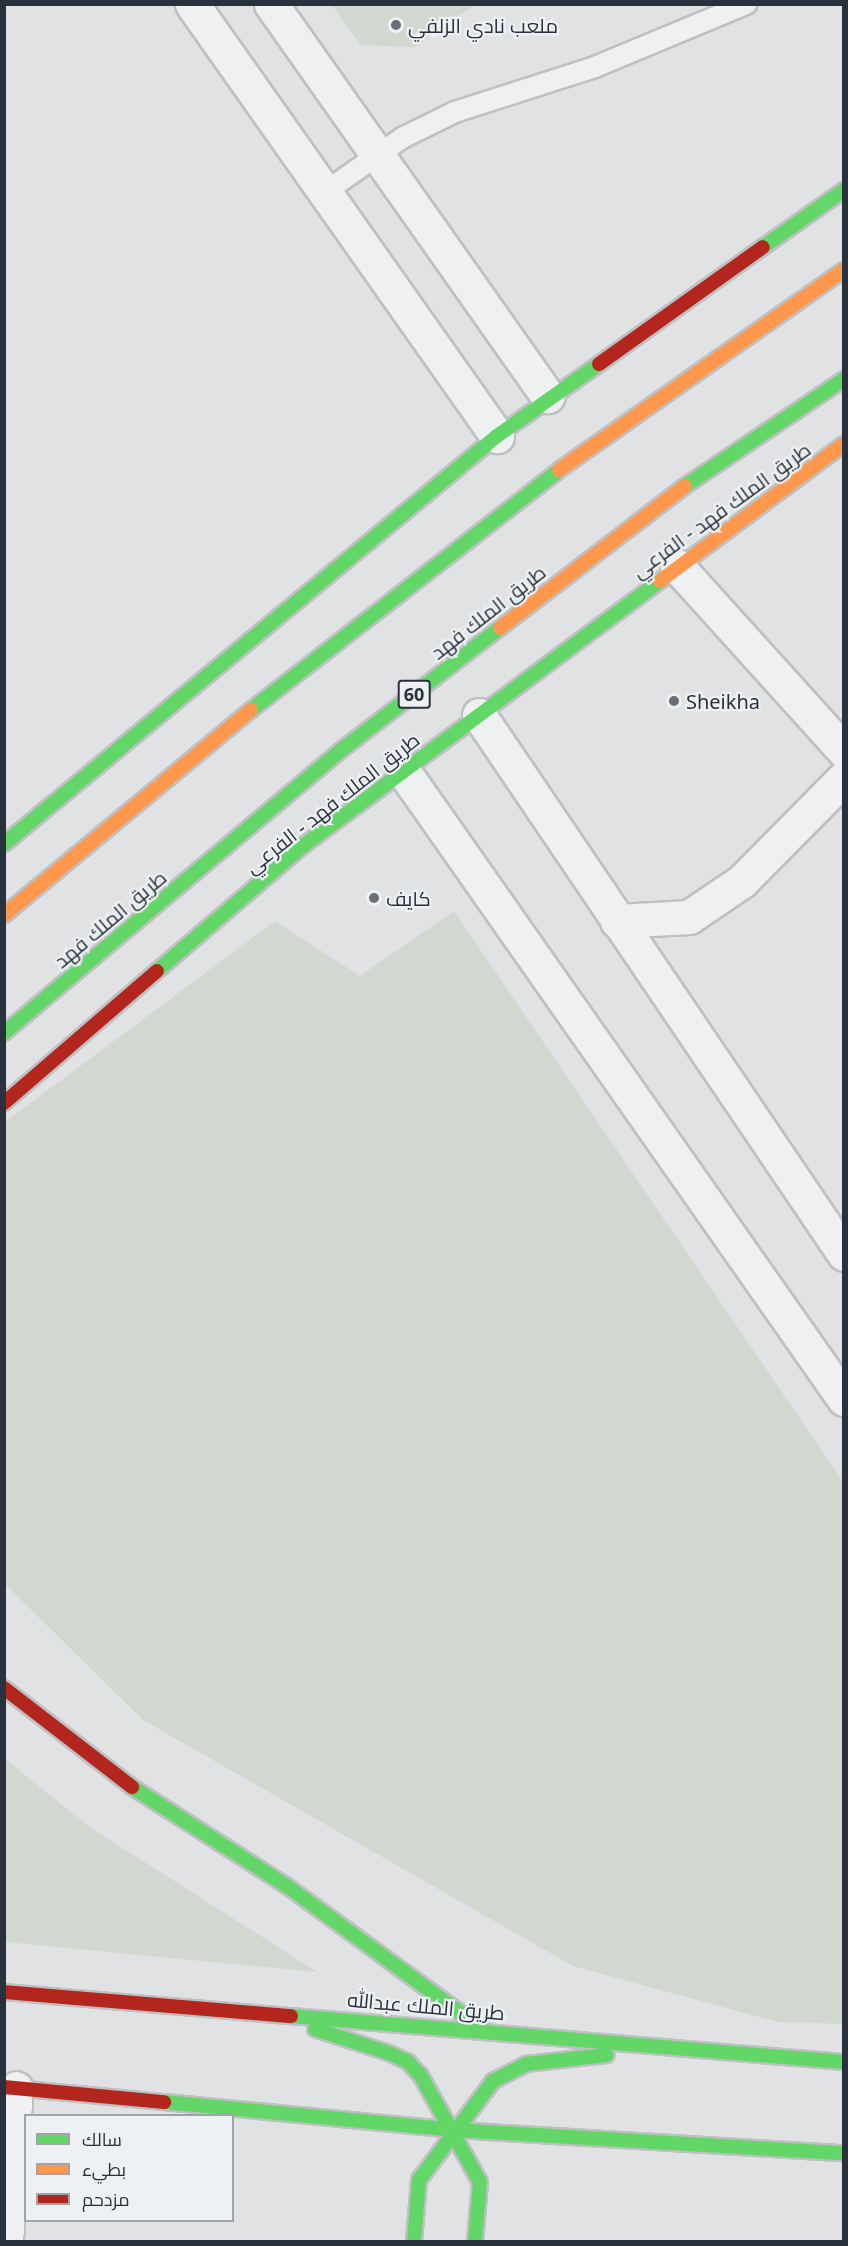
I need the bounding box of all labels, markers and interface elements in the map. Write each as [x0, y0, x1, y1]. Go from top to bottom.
place label: ملعب نادي الزلفي [408, 13, 558, 37]
marker: ملعب نادي الزلفي [389, 18, 403, 32]
street label: طريق الملك فهد - الفرعي [627, 437, 815, 583]
street label: طريق الملك فهد [426, 560, 550, 664]
road number: 60 [398, 679, 430, 709]
place label: Sheikha [686, 689, 760, 713]
marker: Sheikha [667, 694, 681, 708]
street label: طريق الملك فهد - الفرعي [240, 727, 424, 879]
street label: طريق الملك فهد [49, 865, 171, 973]
place label: كايف [386, 886, 431, 910]
marker: كايف [367, 891, 381, 905]
street label: طريق الملك عبدالله [346, 1987, 506, 2025]
legend [24, 2114, 234, 2222]
text: سالك [82, 2127, 122, 2151]
text: بطيء [82, 2157, 126, 2181]
text: مزدحم [82, 2187, 130, 2211]

